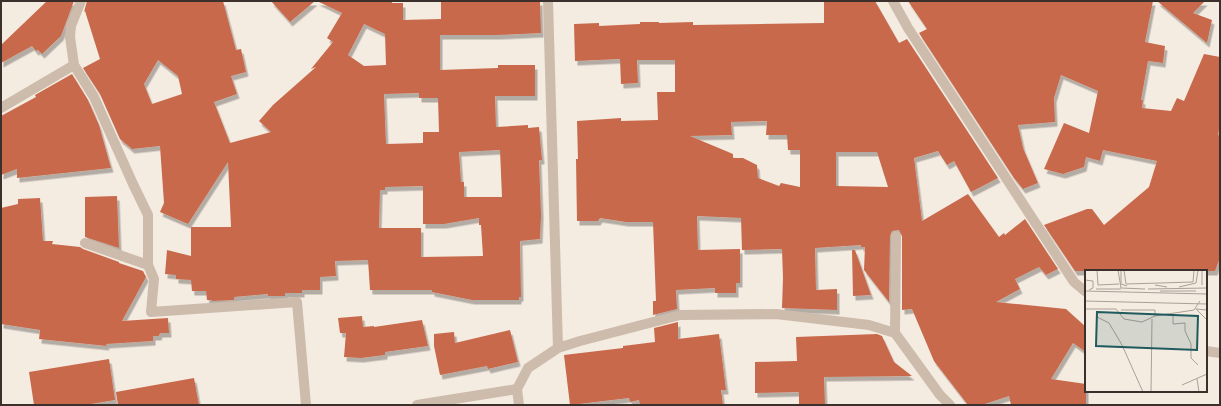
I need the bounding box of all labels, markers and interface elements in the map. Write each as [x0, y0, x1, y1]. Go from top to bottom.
inset map [1085, 270, 1207, 392]

